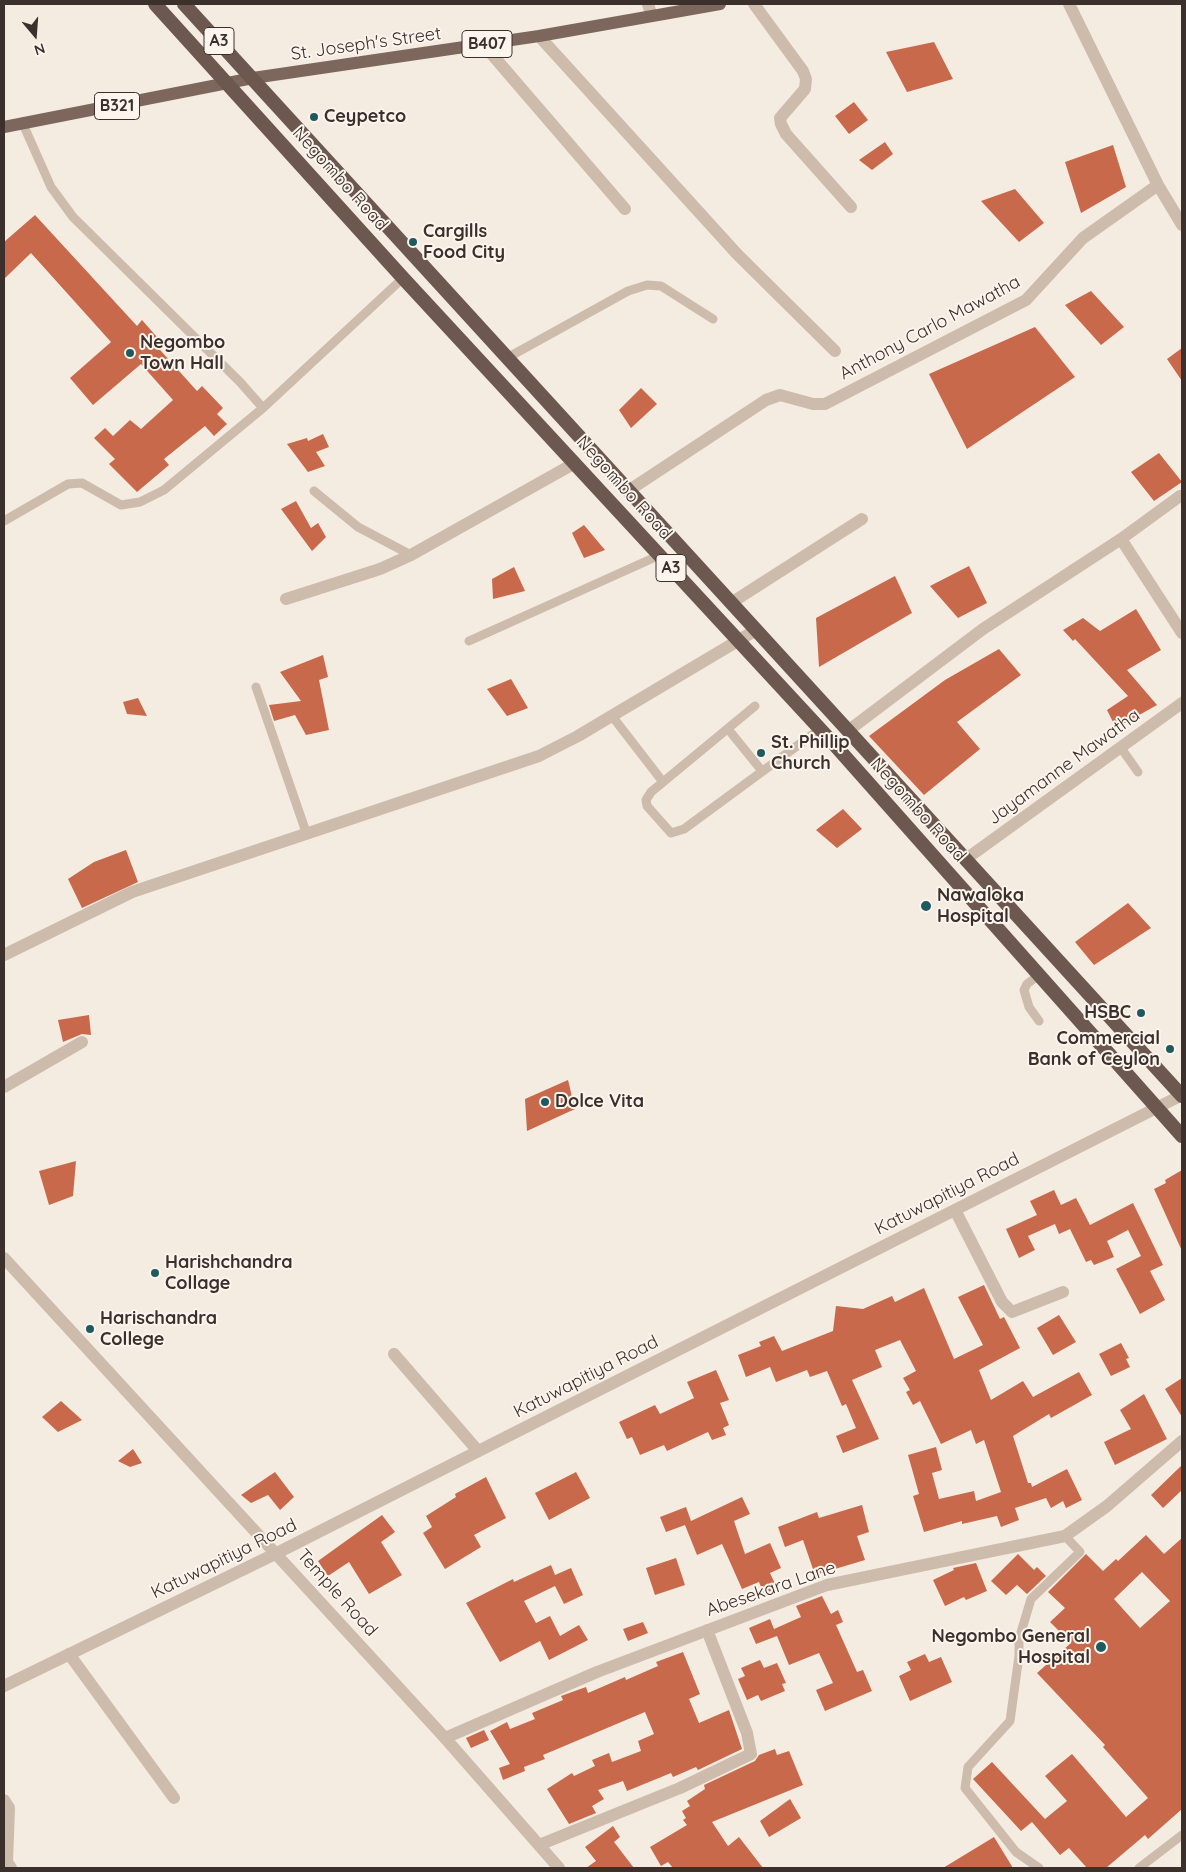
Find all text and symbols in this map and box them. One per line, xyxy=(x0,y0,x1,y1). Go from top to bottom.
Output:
north arrow xyxy=(10,10,60,60)
street label: St. Joseph's Street xyxy=(290,23,442,65)
road number: A3 xyxy=(204,27,234,54)
road number: B407 xyxy=(462,31,512,58)
text: N xyxy=(32,39,47,59)
road number: B321 xyxy=(94,92,140,120)
place label: Ceypetco xyxy=(324,106,406,128)
marker: Ceypetco xyxy=(308,111,320,123)
street label: Negombo Road xyxy=(288,122,392,236)
place label: Cargills Food City xyxy=(423,221,505,264)
marker: Cargills Food City xyxy=(407,236,419,248)
street label: Anthony Carlo Mawatha xyxy=(836,271,1024,385)
place label: Negombo Town Hall xyxy=(140,332,225,374)
marker: Negombo Town Hall xyxy=(124,347,136,359)
street label: Negombo Road xyxy=(572,431,676,545)
road number: A3 xyxy=(656,554,686,582)
street label: Jayamanne Mawatha xyxy=(984,704,1144,830)
place label: St. Phillip Church xyxy=(771,732,850,774)
marker: St. Phillip Church xyxy=(755,747,767,759)
street label: Negombo Road xyxy=(866,753,970,867)
place label: Nawaloka Hospital xyxy=(937,885,1024,928)
marker: Nawaloka Hospital xyxy=(919,899,933,913)
place label: HSBC xyxy=(1084,1002,1131,1024)
marker: HSBC xyxy=(1135,1007,1147,1019)
place label: Commercial Bank of Ceylon xyxy=(1028,1028,1160,1070)
marker: Commercial Bank of Ceylon xyxy=(1164,1043,1176,1055)
place label: Dolce Vita xyxy=(555,1091,644,1113)
marker: Dolce Vita xyxy=(539,1096,551,1108)
street label: Katuwapitiya Road xyxy=(871,1148,1023,1240)
place label: Harishchandra Collage xyxy=(165,1252,293,1294)
marker: Harishchandra Collage xyxy=(149,1267,161,1279)
place label: Harischandra College xyxy=(100,1308,217,1350)
marker: Harischandra College xyxy=(84,1323,96,1335)
street label: Katuwapitiya Road xyxy=(510,1331,662,1423)
street label: Katuwapitiya Road xyxy=(148,1514,300,1604)
street label: Temple Road xyxy=(292,1545,382,1641)
street label: Abesekara Lane xyxy=(703,1557,839,1621)
place label: Negombo General Hospital xyxy=(931,1626,1090,1668)
marker: Negombo General Hospital xyxy=(1094,1640,1108,1654)

